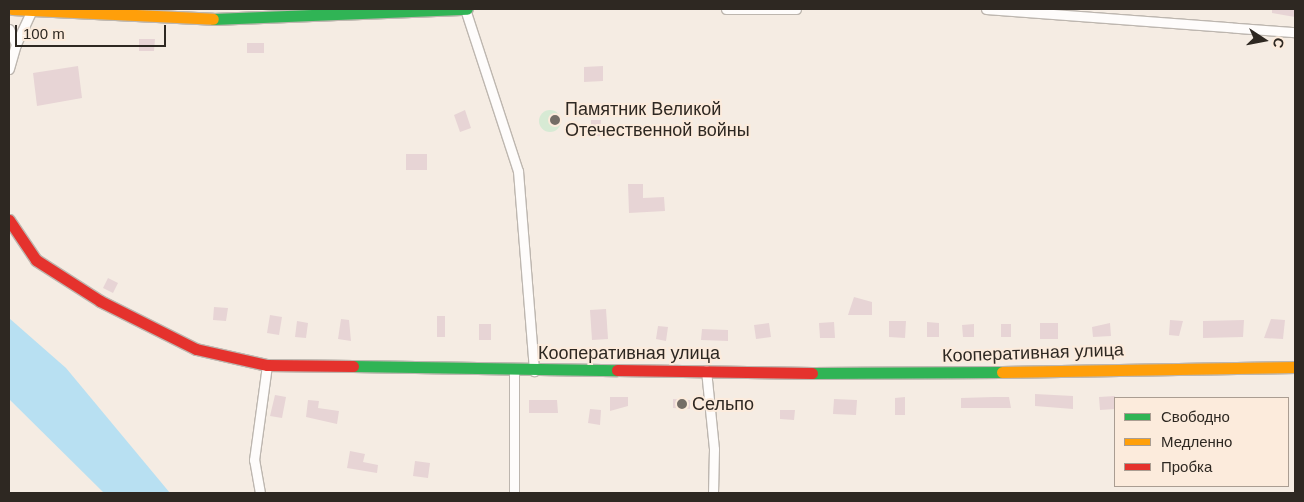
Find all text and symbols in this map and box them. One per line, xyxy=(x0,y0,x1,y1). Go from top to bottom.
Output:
scale bar xyxy=(18,15,169,47)
north arrow xyxy=(1239,15,1289,65)
text: 100 m xyxy=(23,25,65,42)
text: С xyxy=(1270,36,1288,49)
place label: Памятник Великой Отечественной войны xyxy=(565,99,750,142)
marker: Памятник Великой Отечественной войны xyxy=(549,114,561,126)
street label: Кооперативная улица xyxy=(942,339,1124,367)
street label: Кооперативная улица xyxy=(538,342,720,364)
place label: Сельпо xyxy=(692,393,754,415)
legend xyxy=(1114,397,1289,487)
marker: Сельпо xyxy=(676,398,688,410)
text: Свободно xyxy=(1161,408,1230,425)
text: Медленно xyxy=(1161,433,1232,450)
text: Пробка xyxy=(1161,458,1212,475)

